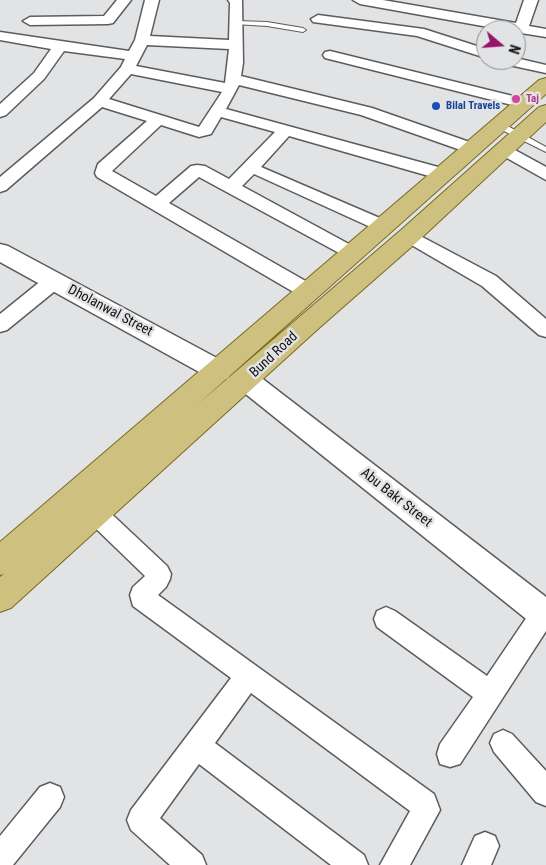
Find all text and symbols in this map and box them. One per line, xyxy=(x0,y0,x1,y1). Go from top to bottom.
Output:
north arrow xyxy=(476,20,526,70)
text: N xyxy=(505,43,523,56)
place label: Taj xyxy=(526,92,539,106)
marker: Taj xyxy=(510,93,522,105)
place label: Bilal Travels xyxy=(446,99,500,113)
marker: Bilal Travels xyxy=(430,100,442,112)
street label: Dholanwal Street xyxy=(65,282,155,340)
street label: Bund Road xyxy=(247,329,301,381)
street label: Abu Bakr Street xyxy=(357,465,435,531)

